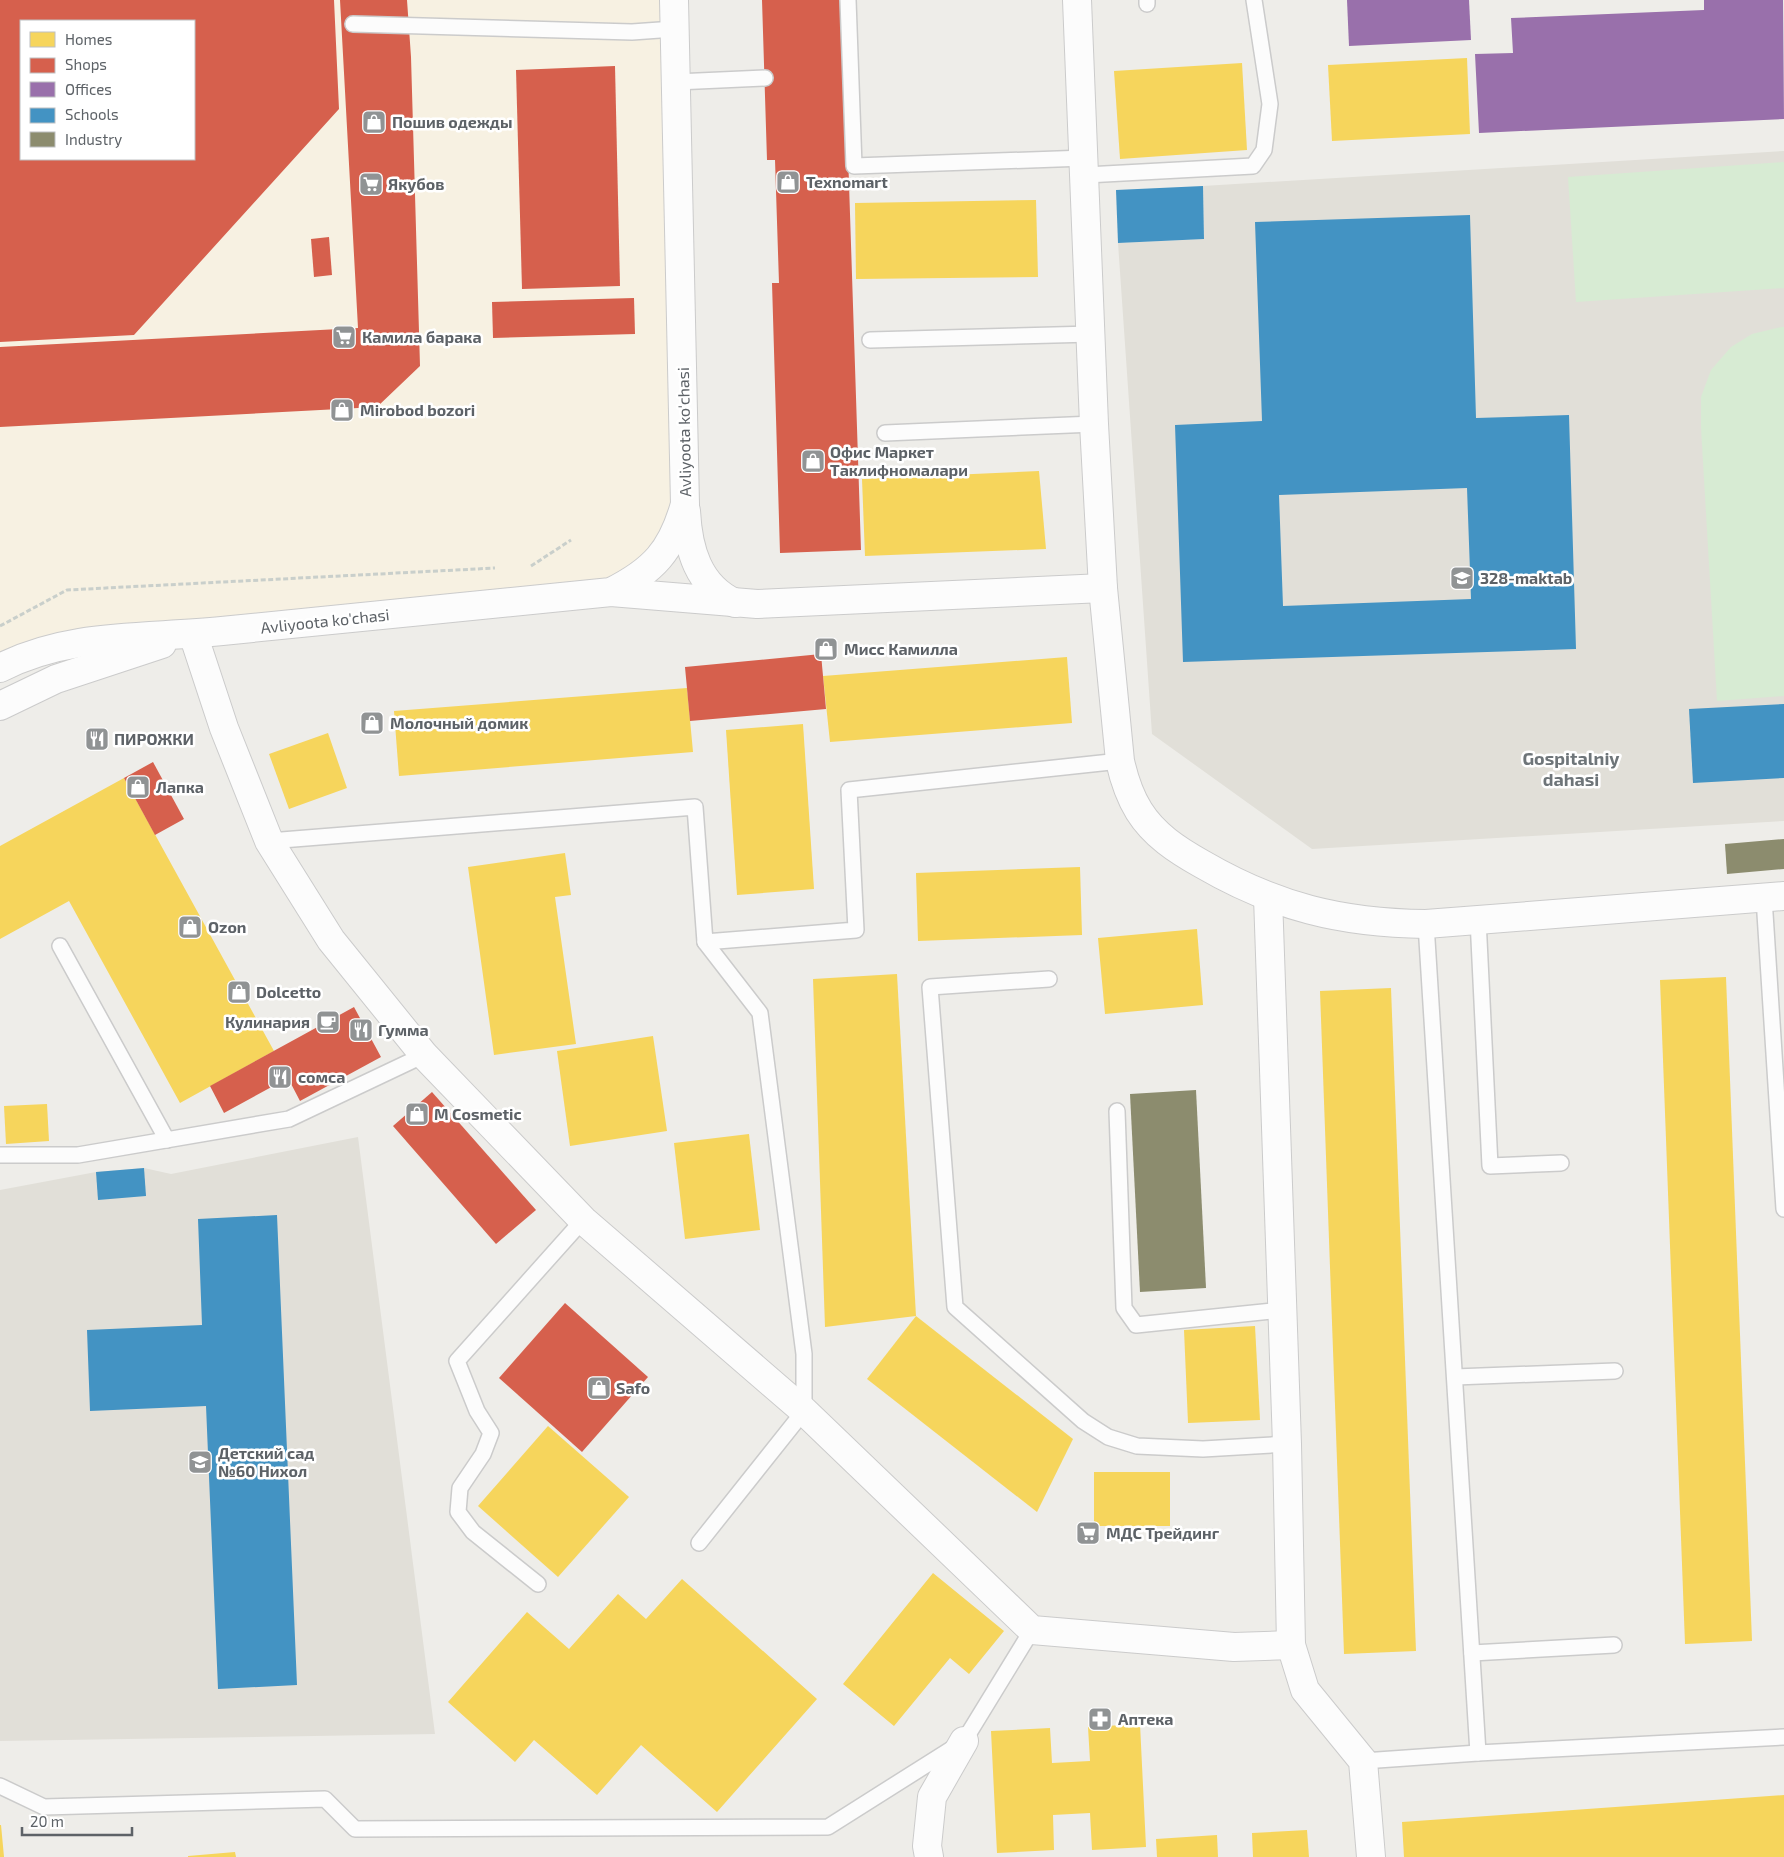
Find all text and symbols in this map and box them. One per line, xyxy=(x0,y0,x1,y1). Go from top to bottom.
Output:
legend xyxy=(20,20,195,160)
text: Homes xyxy=(65,30,112,48)
text: Shops xyxy=(65,55,107,73)
text: Offices xyxy=(65,80,112,98)
text: Schools xyxy=(65,105,119,123)
shop icon: Пошив одежды xyxy=(361,109,387,135)
place label: Пошив одежды xyxy=(392,112,512,131)
text: Industry xyxy=(65,130,122,148)
shop icon: Texnomart xyxy=(775,169,801,195)
supermarket icon: Якубов xyxy=(358,171,384,197)
place label: Texnomart xyxy=(806,172,888,191)
place label: Якубов xyxy=(388,174,445,193)
supermarket icon: Камила барака xyxy=(331,324,357,350)
place label: Камила барака xyxy=(362,327,482,346)
street label: Avliyoota ko'chasi xyxy=(673,367,694,497)
shop icon: Mirobod bozori xyxy=(329,397,355,423)
place label: Mirobod bozori xyxy=(360,400,475,419)
place label: Офис Маркет Таклифномалари xyxy=(830,442,968,479)
shop icon: Офис Маркет Таклифномалари xyxy=(800,448,826,474)
school or university icon: 328-maktab xyxy=(1449,565,1475,591)
place label: 328-maktab xyxy=(1480,568,1572,587)
street label: Avliyoota ko'chasi xyxy=(260,604,390,637)
shop icon: Мисс Камилла xyxy=(813,636,839,662)
place label: Мисс Камилла xyxy=(844,639,958,658)
shop icon: Молочный домик xyxy=(359,710,385,736)
place label: Молочный домик xyxy=(390,713,528,732)
restaurant icon: ПИРОЖКИ xyxy=(84,726,110,752)
place label: ПИРОЖКИ xyxy=(114,729,194,748)
district label: Gospitalniy dahasi xyxy=(1522,747,1620,790)
shop icon: Лапка xyxy=(125,774,151,800)
place label: Лапка xyxy=(156,777,204,796)
shop icon: Ozon xyxy=(177,914,203,940)
place label: Ozon xyxy=(208,917,246,936)
shop icon: Dolcetto xyxy=(226,979,252,1005)
place label: Dolcetto xyxy=(256,982,321,1001)
cafe icon: Кулинария xyxy=(315,1009,341,1035)
place label: Кулинария xyxy=(225,1012,310,1031)
restaurant icon: Гумма xyxy=(348,1017,374,1043)
place label: Гумма xyxy=(378,1020,429,1039)
restaurant icon: сомса xyxy=(267,1064,293,1090)
place label: сомса xyxy=(298,1067,345,1086)
shop icon: M Cosmetic xyxy=(404,1101,430,1127)
place label: M Cosmetic xyxy=(434,1104,522,1123)
shop icon: Safo xyxy=(586,1375,612,1401)
place label: Safo xyxy=(616,1378,650,1397)
place label: Детский сад №60 Нихол xyxy=(218,1443,314,1480)
school or university icon: Детский сад №60 Нихол xyxy=(187,1449,213,1475)
supermarket icon: МДС Трейдинг xyxy=(1075,1520,1101,1546)
place label: МДС Трейдинг xyxy=(1106,1523,1220,1542)
pharmacy icon: Аптека xyxy=(1087,1706,1113,1732)
place label: Аптека xyxy=(1118,1709,1173,1728)
scale bar xyxy=(22,1804,132,1836)
text: 20 m xyxy=(30,1812,64,1830)

